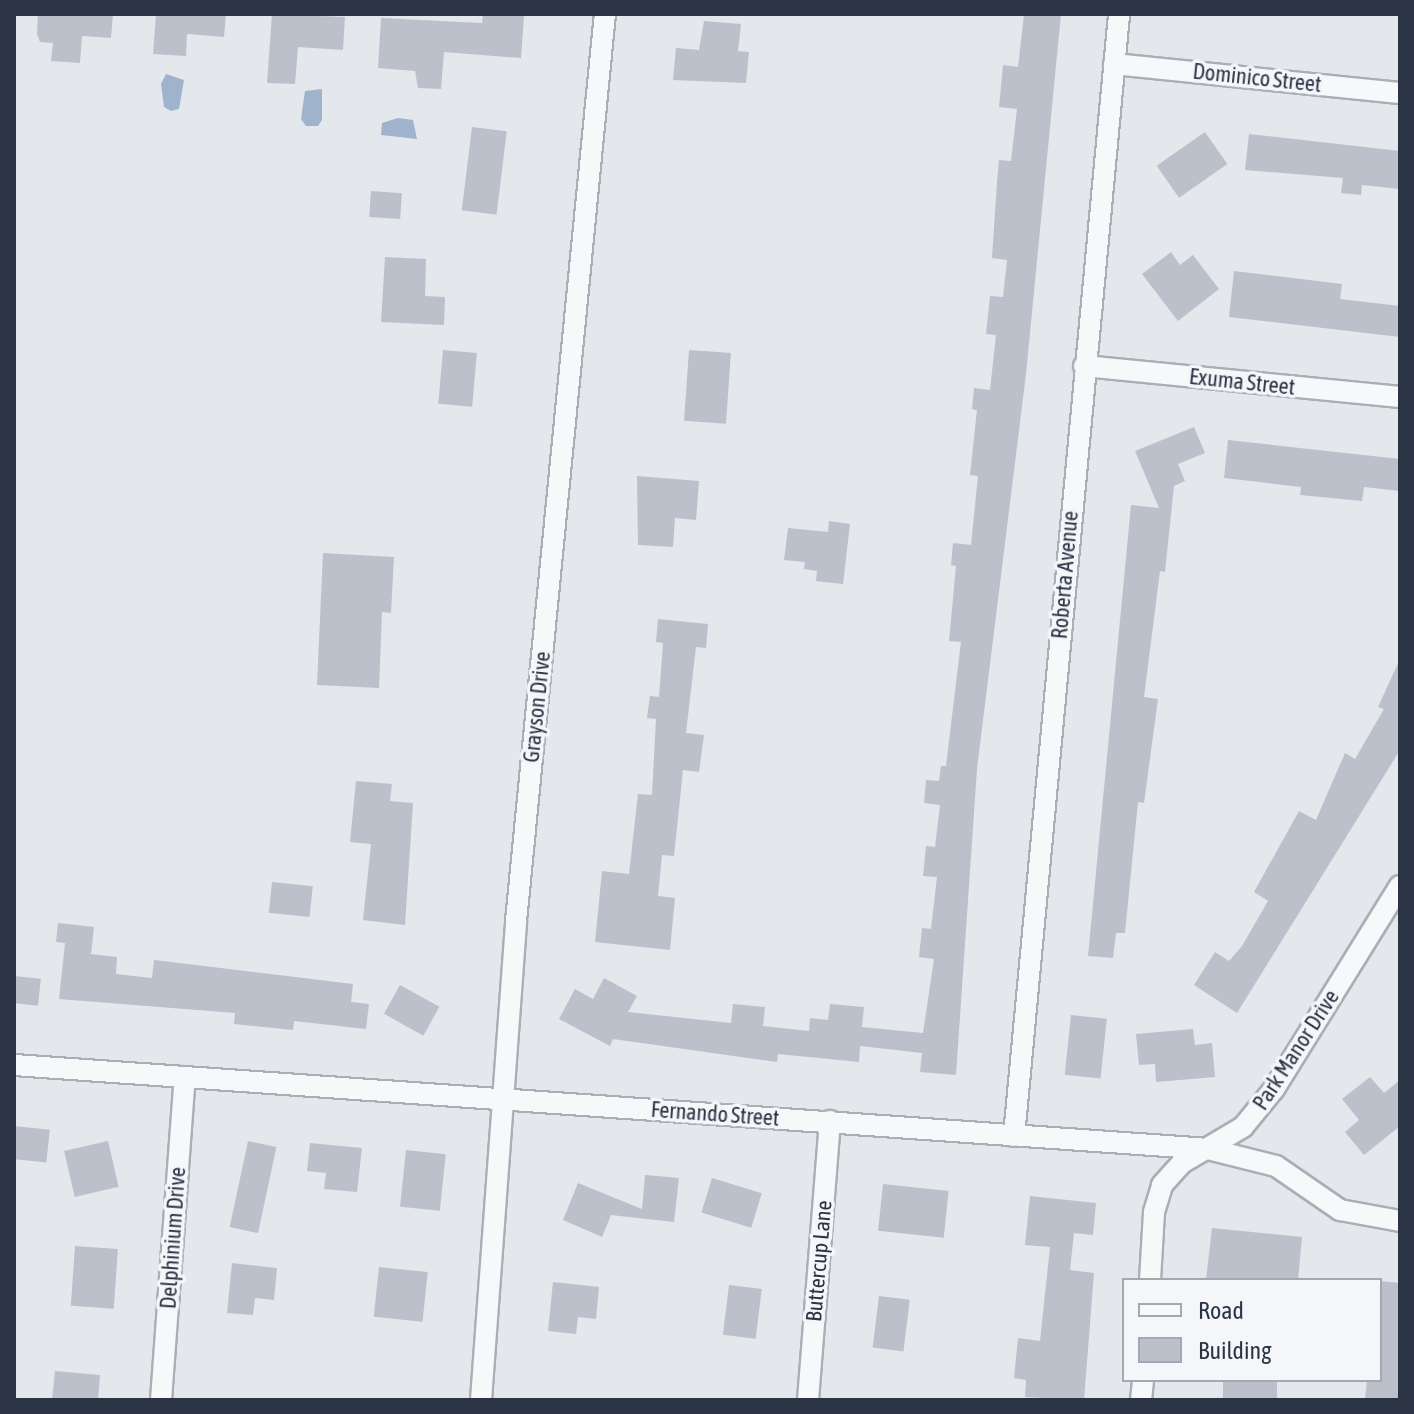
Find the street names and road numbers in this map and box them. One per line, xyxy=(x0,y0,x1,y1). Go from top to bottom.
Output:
street label: Dominico Street xyxy=(1191,58,1323,98)
street label: Exuma Street xyxy=(1188,363,1296,401)
street label: Roberta Avenue xyxy=(1046,510,1084,640)
street label: Grayson Drive xyxy=(518,650,556,764)
street label: Park Manor Drive xyxy=(1247,985,1345,1115)
street label: Fernando Street xyxy=(650,1096,780,1132)
street label: Delphinium Drive xyxy=(155,1166,191,1310)
street label: Buttercup Lane xyxy=(801,1199,837,1323)

